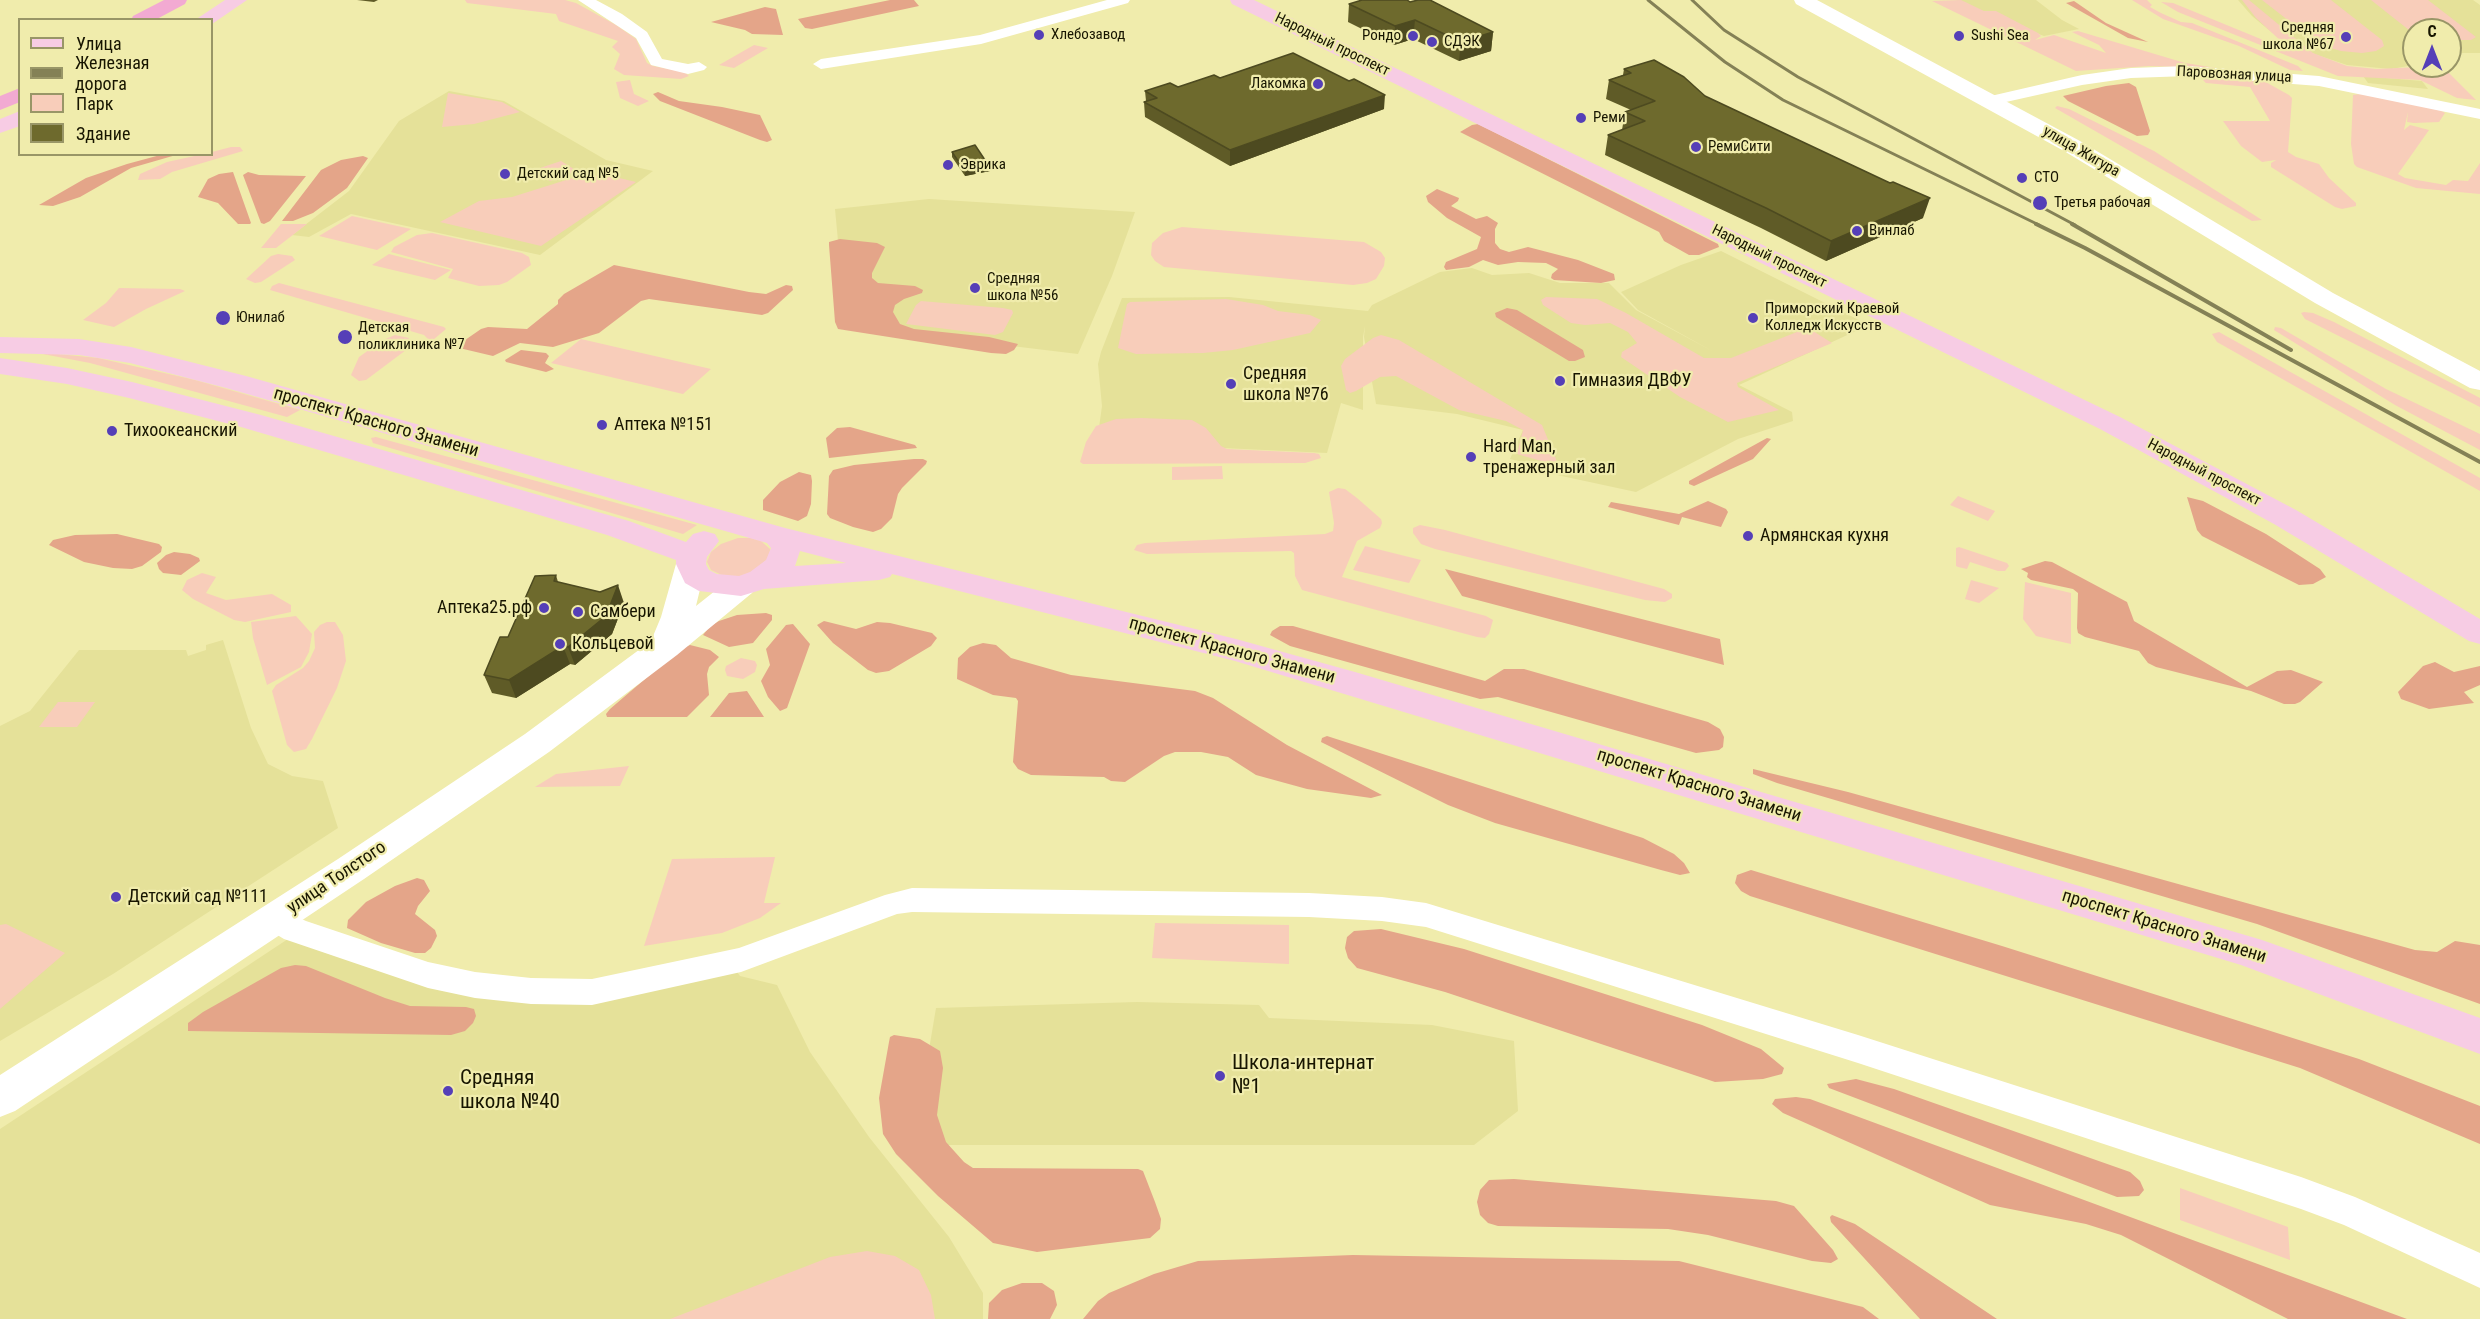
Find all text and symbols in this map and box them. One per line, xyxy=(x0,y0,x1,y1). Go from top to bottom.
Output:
street label: Народный проспект xyxy=(1272,9,1392,81)
legend xyxy=(18,18,213,156)
north arrow xyxy=(2402,18,2462,78)
place label: Средняя школа №67 xyxy=(2263,19,2334,54)
text: С xyxy=(2427,22,2437,41)
place label: Хлебозавод xyxy=(1051,26,1125,44)
place label: Рондо xyxy=(1362,27,1401,45)
place label: Sushi Sea xyxy=(1971,27,2029,45)
marker: Хлебозавод xyxy=(1032,28,1046,42)
marker: Рондо xyxy=(1406,29,1420,43)
marker: Sushi Sea xyxy=(1952,29,1966,43)
marker: Средняя школа №67 xyxy=(2339,30,2353,44)
text: Улица xyxy=(76,33,122,54)
place label: СДЭК xyxy=(1444,33,1480,51)
marker: СДЭК xyxy=(1425,35,1439,49)
text: Железная дорога xyxy=(75,52,150,94)
street label: Паровозная улица xyxy=(2176,63,2292,87)
place label: Лакомка xyxy=(1251,75,1306,93)
marker: Лакомка xyxy=(1311,77,1325,91)
text: Парк xyxy=(76,93,113,114)
place label: Реми xyxy=(1593,109,1626,127)
marker: Реми xyxy=(1574,111,1588,125)
text: Здание xyxy=(76,123,130,144)
street label: улица Жигура xyxy=(2039,123,2123,181)
place label: РемиСити xyxy=(1708,138,1771,156)
marker: РемиСити xyxy=(1689,140,1703,154)
place label: Эврика xyxy=(960,156,1006,174)
marker: Эврика xyxy=(941,158,955,172)
place label: Детский сад №5 xyxy=(517,165,619,183)
marker: Детский сад №5 xyxy=(498,167,512,181)
place label: СТО xyxy=(2034,169,2059,187)
marker: СТО xyxy=(2015,171,2029,185)
marker: Третья рабочая xyxy=(2031,194,2049,212)
place label: Третья рабочая xyxy=(2054,194,2151,212)
street label: Народный проспект xyxy=(1709,221,1829,293)
place label: Винлаб xyxy=(1869,222,1915,240)
marker: Винлаб xyxy=(1850,224,1864,238)
place label: Средняя школа №56 xyxy=(987,270,1058,305)
marker: Средняя школа №56 xyxy=(968,281,982,295)
place label: Приморский Краевой Колледж Искусств xyxy=(1765,300,1899,335)
marker: Юнилаб xyxy=(214,309,232,327)
place label: Юнилаб xyxy=(236,309,285,327)
marker: Приморский Краевой Колледж Искусств xyxy=(1746,311,1760,325)
place label: Детская поликлиника №7 xyxy=(358,319,465,354)
marker: Детская поликлиника №7 xyxy=(336,328,354,346)
place label: Средняя школа №76 xyxy=(1243,363,1329,406)
place label: Гимназия ДВФУ xyxy=(1572,370,1691,392)
marker: Гимназия ДВФУ xyxy=(1553,374,1567,388)
marker: Средняя школа №76 xyxy=(1224,377,1238,391)
street label: проспект Красного Знамени xyxy=(271,383,481,463)
place label: Аптека №151 xyxy=(614,414,713,436)
marker: Аптека №151 xyxy=(595,418,609,432)
place label: Тихоокеанский xyxy=(124,420,237,442)
marker: Тихоокеанский xyxy=(105,424,119,438)
place label: Hard Man, тренажерный зал xyxy=(1483,436,1615,478)
street label: Народный проспект xyxy=(2144,436,2264,510)
marker: Hard Man, тренажерный зал xyxy=(1464,450,1478,464)
place label: Армянская кухня xyxy=(1760,525,1889,547)
marker: Армянская кухня xyxy=(1741,529,1755,543)
place label: Аптека25.рф xyxy=(437,597,532,619)
marker: Аптека25.рф xyxy=(537,601,551,615)
place label: Самбери xyxy=(590,601,656,623)
marker: Самбери xyxy=(571,605,585,619)
street label: проспект Красного Знамени xyxy=(1127,613,1337,689)
place label: Кольцевой xyxy=(572,633,654,655)
marker: Кольцевой xyxy=(553,637,567,651)
street label: проспект Красного Знамени xyxy=(1594,745,1804,827)
street label: улица Толстого xyxy=(284,837,390,919)
place label: Детский сад №111 xyxy=(128,886,268,908)
street label: проспект Красного Знамени xyxy=(2059,886,2269,968)
marker: Детский сад №111 xyxy=(109,890,123,904)
place label: Школа-интернат №1 xyxy=(1232,1051,1375,1101)
place label: Средняя школа №40 xyxy=(460,1066,560,1116)
marker: Школа-интернат №1 xyxy=(1213,1069,1227,1083)
marker: Средняя школа №40 xyxy=(441,1084,455,1098)

